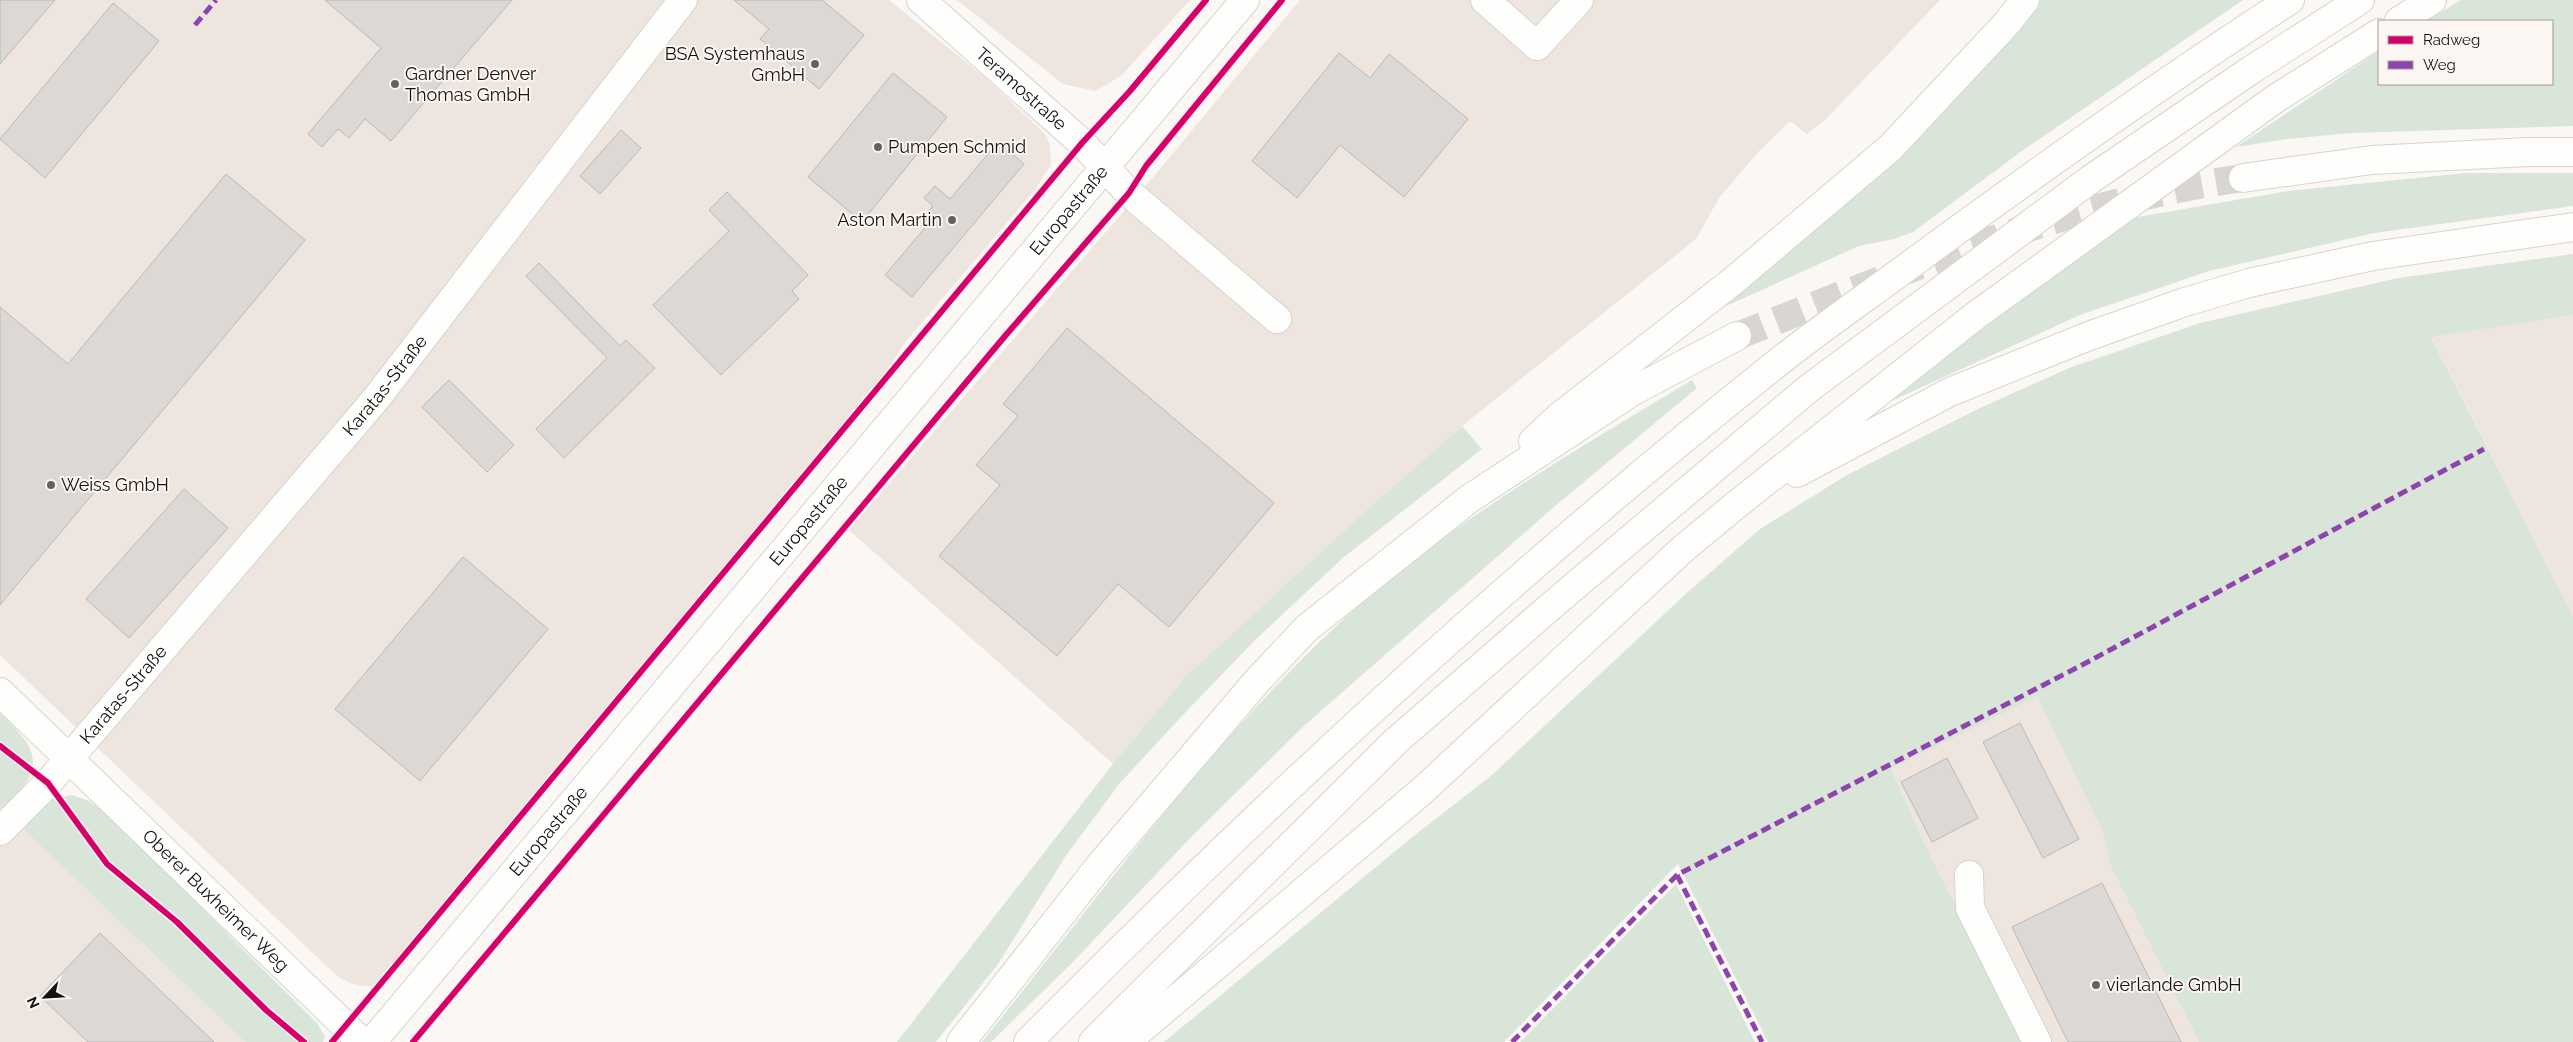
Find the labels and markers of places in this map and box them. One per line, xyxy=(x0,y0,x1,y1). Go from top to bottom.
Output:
place label: BSA Systemhaus GmbH xyxy=(665,43,805,85)
marker: BSA Systemhaus GmbH xyxy=(809,58,821,70)
place label: Gardner Denver Thomas GmbH xyxy=(405,63,537,105)
marker: Gardner Denver Thomas GmbH xyxy=(389,78,401,90)
place label: Pumpen Schmid xyxy=(888,136,1026,157)
marker: Pumpen Schmid xyxy=(872,141,884,153)
place label: Aston Martin xyxy=(837,209,942,230)
marker: Aston Martin xyxy=(946,214,958,226)
place label: Weiss GmbH xyxy=(61,474,169,495)
marker: Weiss GmbH xyxy=(45,479,57,491)
place label: vierlande GmbH xyxy=(2106,974,2242,995)
marker: vierlande GmbH xyxy=(2090,979,2102,991)

